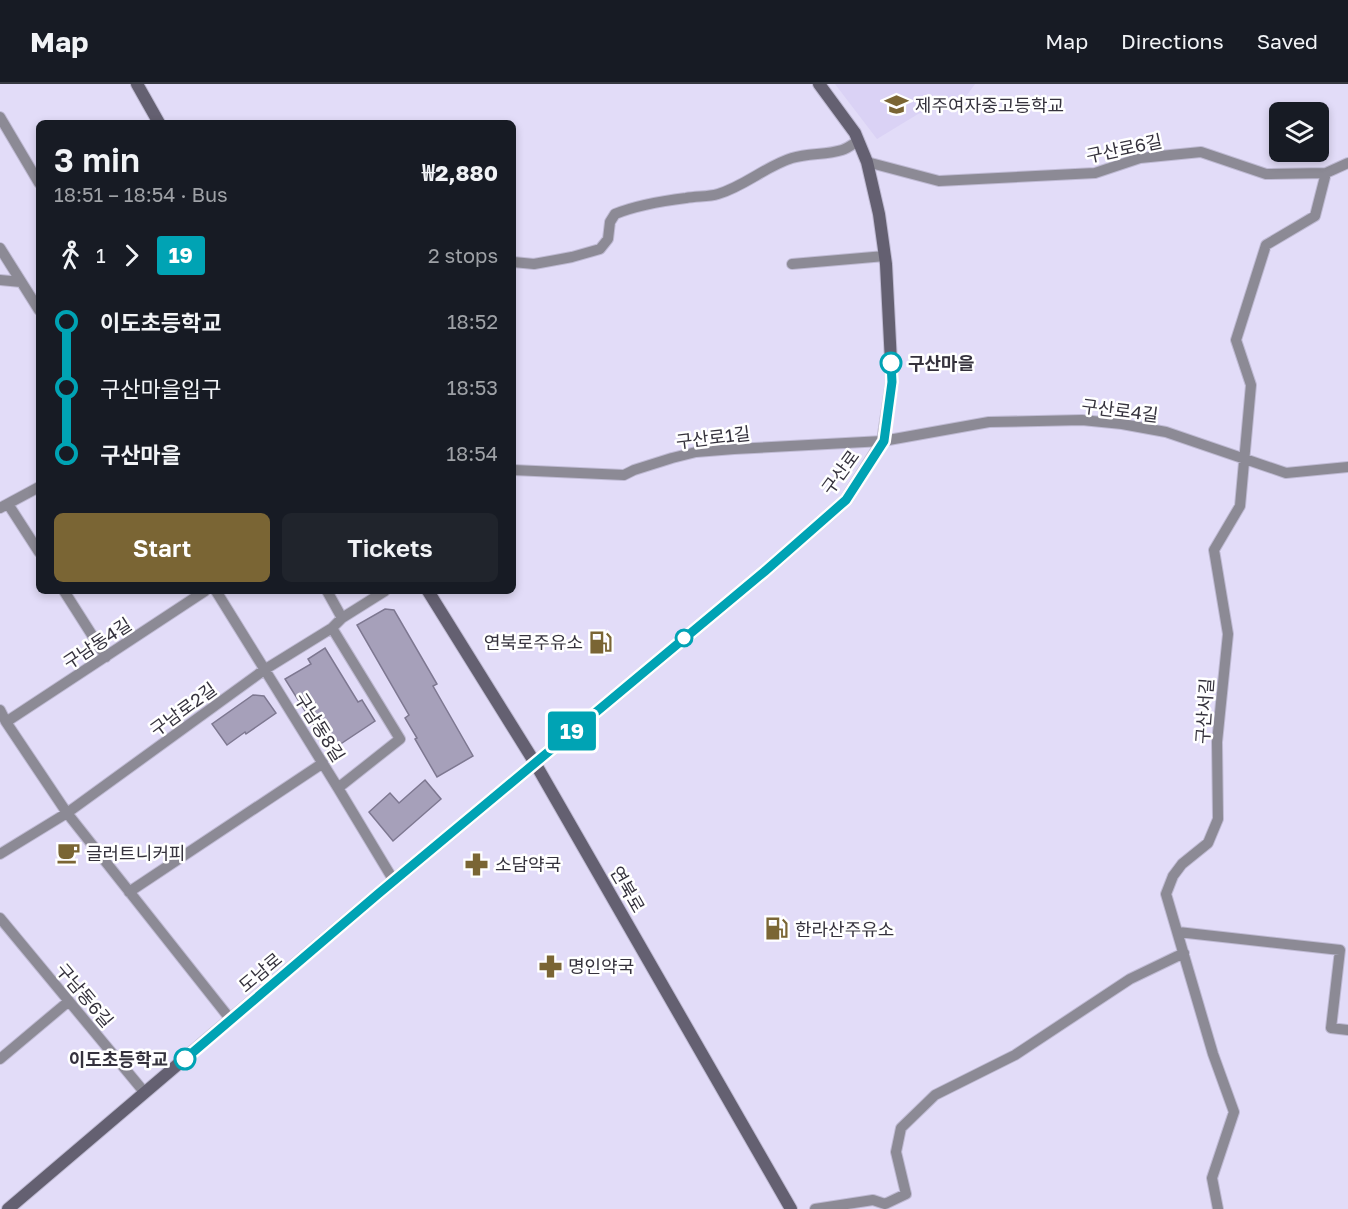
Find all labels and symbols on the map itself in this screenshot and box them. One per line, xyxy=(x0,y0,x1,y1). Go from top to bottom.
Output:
school or university icon: 제주여자중고등학교 xyxy=(884,92,910,118)
place label: 제주여자중고등학교 xyxy=(915,94,1064,116)
street label: 구산로6길 xyxy=(1084,129,1164,167)
marker: 구산마을 xyxy=(880,352,902,374)
place label: 구산마을 xyxy=(908,352,974,374)
street label: 구산로4길 xyxy=(1080,394,1160,426)
street label: 구산로1길 xyxy=(674,422,752,452)
street label: 구산로 xyxy=(816,445,864,499)
street label: 구남동4길 xyxy=(59,613,135,673)
fuel station icon: 연북로주유소 xyxy=(588,629,614,655)
unlabelled marker xyxy=(675,629,693,647)
place label: 연북로주유소 xyxy=(484,631,583,653)
street label: 구산서길 xyxy=(1191,677,1217,745)
street label: 구남로2길 xyxy=(146,678,220,740)
street label: 구남동8길 xyxy=(290,688,350,766)
line badge: 19 xyxy=(545,712,599,750)
cafe icon: 글러트니커피 xyxy=(55,840,81,866)
place label: 글러트니커피 xyxy=(86,842,185,864)
pharmacy icon: 소담약국 xyxy=(464,851,490,877)
place label: 소담약국 xyxy=(495,853,561,875)
street label: 연북로 xyxy=(606,862,650,916)
fuel station icon: 한라산주유소 xyxy=(764,916,790,942)
place label: 한라산주유소 xyxy=(795,918,894,940)
street label: 도남로 xyxy=(234,948,286,996)
pharmacy icon: 명인약국 xyxy=(537,953,563,979)
place label: 명인약국 xyxy=(568,955,634,977)
street label: 구남동6길 xyxy=(52,958,118,1032)
place label: 이도초등학교 xyxy=(69,1048,168,1070)
marker: 이도초등학교 xyxy=(174,1048,196,1070)

